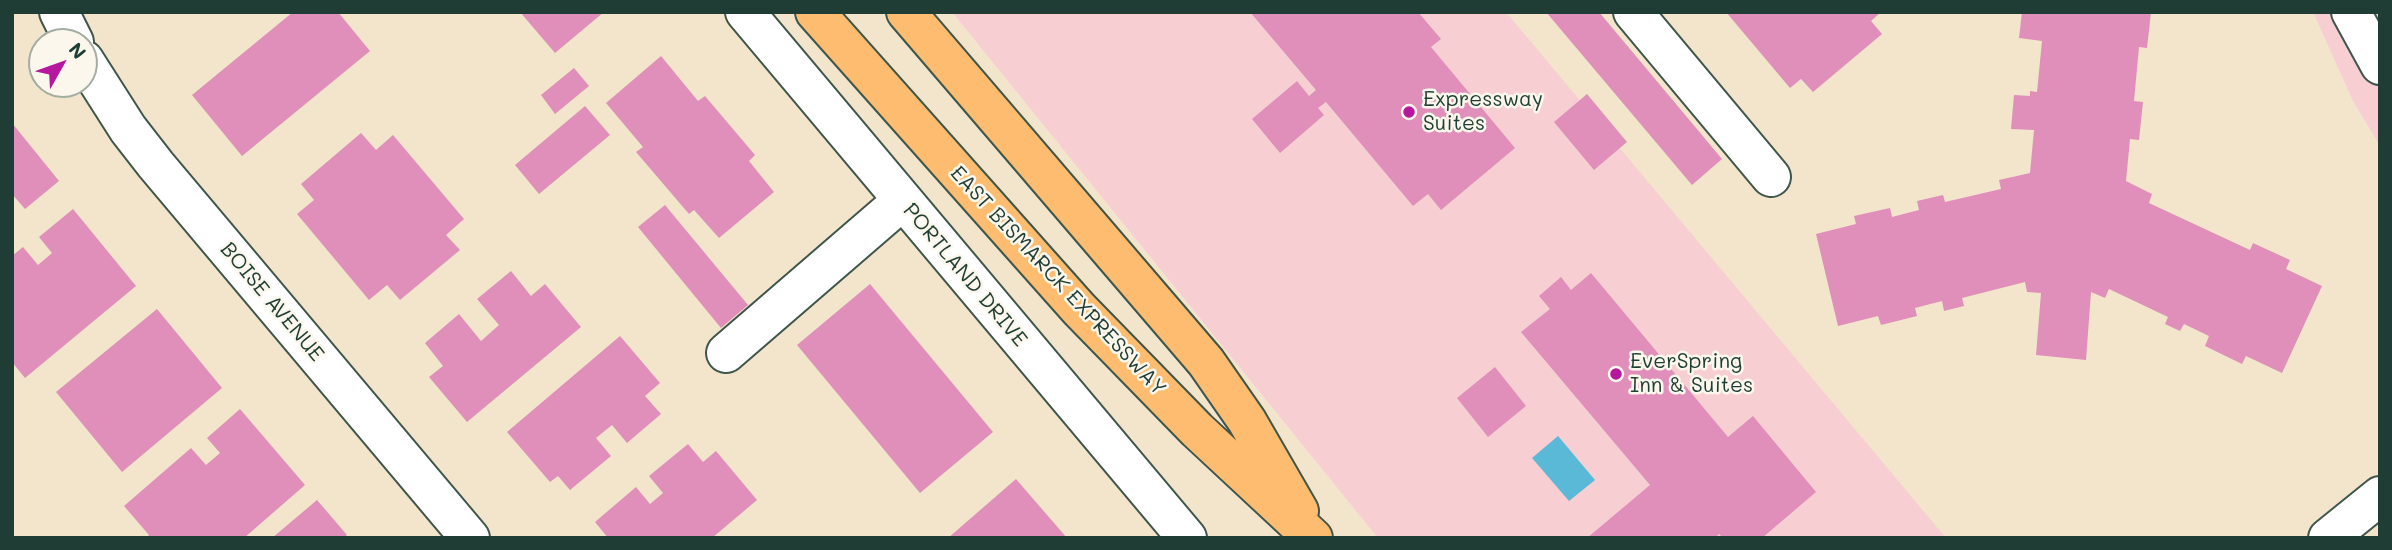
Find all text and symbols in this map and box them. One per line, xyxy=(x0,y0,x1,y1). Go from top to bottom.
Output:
north arrow xyxy=(28,28,98,98)
text: N xyxy=(64,37,92,64)
place label: Expressway Suites xyxy=(1423,87,1543,137)
marker: Expressway Suites xyxy=(1401,104,1417,120)
street label: EAST BISMARCK EXPRESSWAY xyxy=(945,161,1171,401)
street label: PORTLAND DRIVE xyxy=(898,198,1032,352)
street label: BOISE AVENUE xyxy=(215,237,329,367)
place label: EverSpring Inn & Suites xyxy=(1630,349,1753,399)
marker: EverSpring Inn & Suites xyxy=(1608,366,1624,382)

